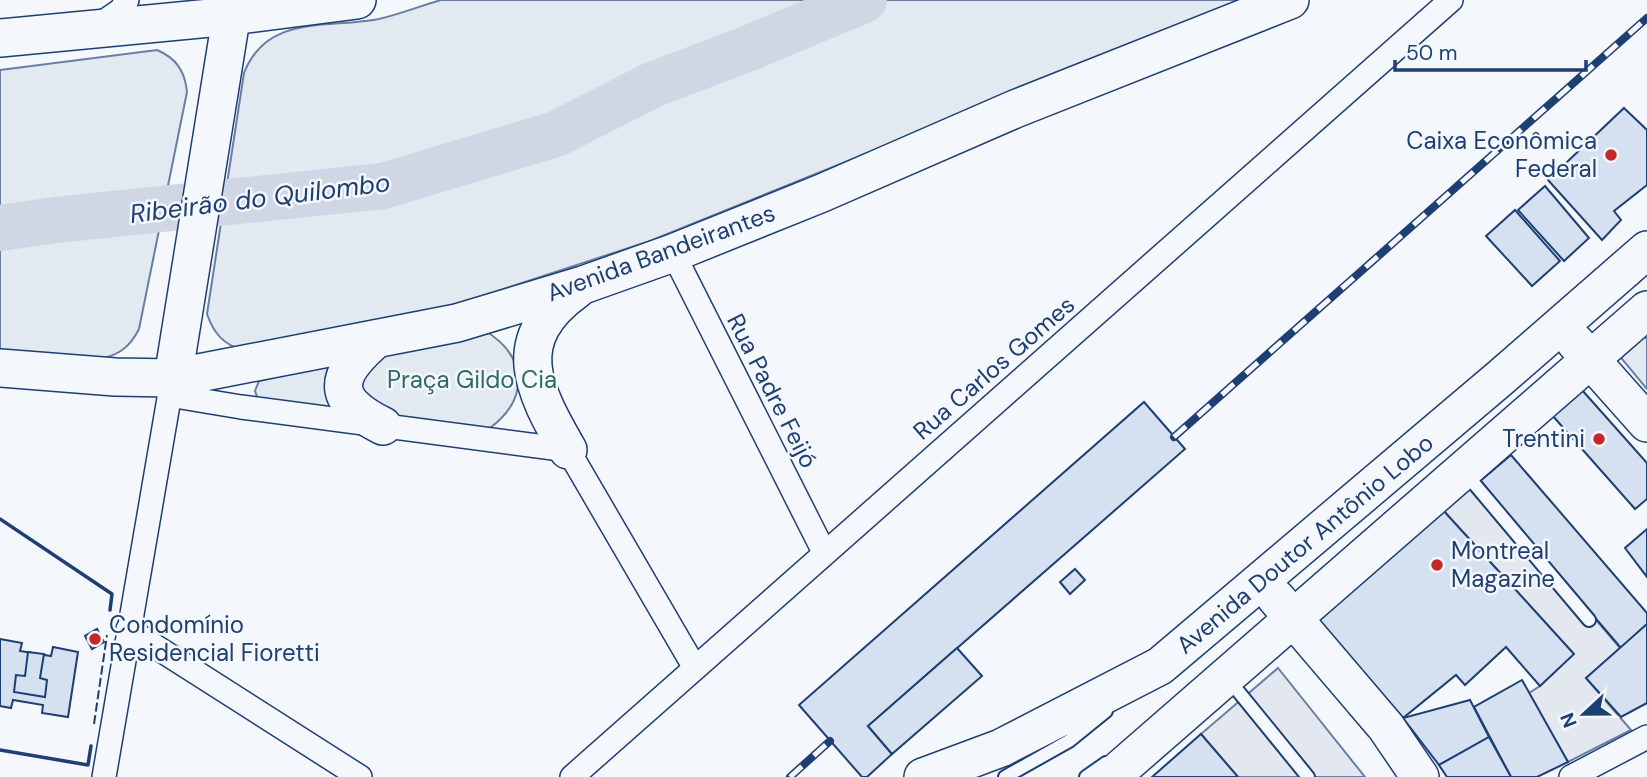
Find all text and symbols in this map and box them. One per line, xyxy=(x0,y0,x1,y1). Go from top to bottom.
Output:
scale bar xyxy=(1395,28,1586,72)
text: 50 m xyxy=(1406,39,1457,67)
place label: Caixa Econômica Federal xyxy=(1406,125,1597,184)
marker: Caixa Econômica Federal xyxy=(1603,147,1619,163)
water label: Ribeirão do Quilombo xyxy=(128,165,392,231)
street label: Avenida Bandeirantes xyxy=(542,197,779,308)
street label: Rua Carlos Gomes xyxy=(906,289,1081,446)
street label: Rua Padre Feijó xyxy=(720,308,825,473)
park label: Praça Gildo Cia xyxy=(387,364,557,395)
place label: Trentini xyxy=(1502,423,1585,454)
street label: Avenida Doutor Antônio Lobo xyxy=(1170,427,1440,660)
marker: Trentini xyxy=(1591,431,1607,447)
place label: Montreal Magazine xyxy=(1451,535,1555,594)
marker: Montreal Magazine xyxy=(1429,557,1445,573)
place label: Condomínio Residencial Fioretti xyxy=(109,609,320,668)
marker: Condomínio Residencial Fioretti xyxy=(87,631,103,647)
north arrow xyxy=(1549,679,1619,749)
text: N xyxy=(1555,709,1583,731)

